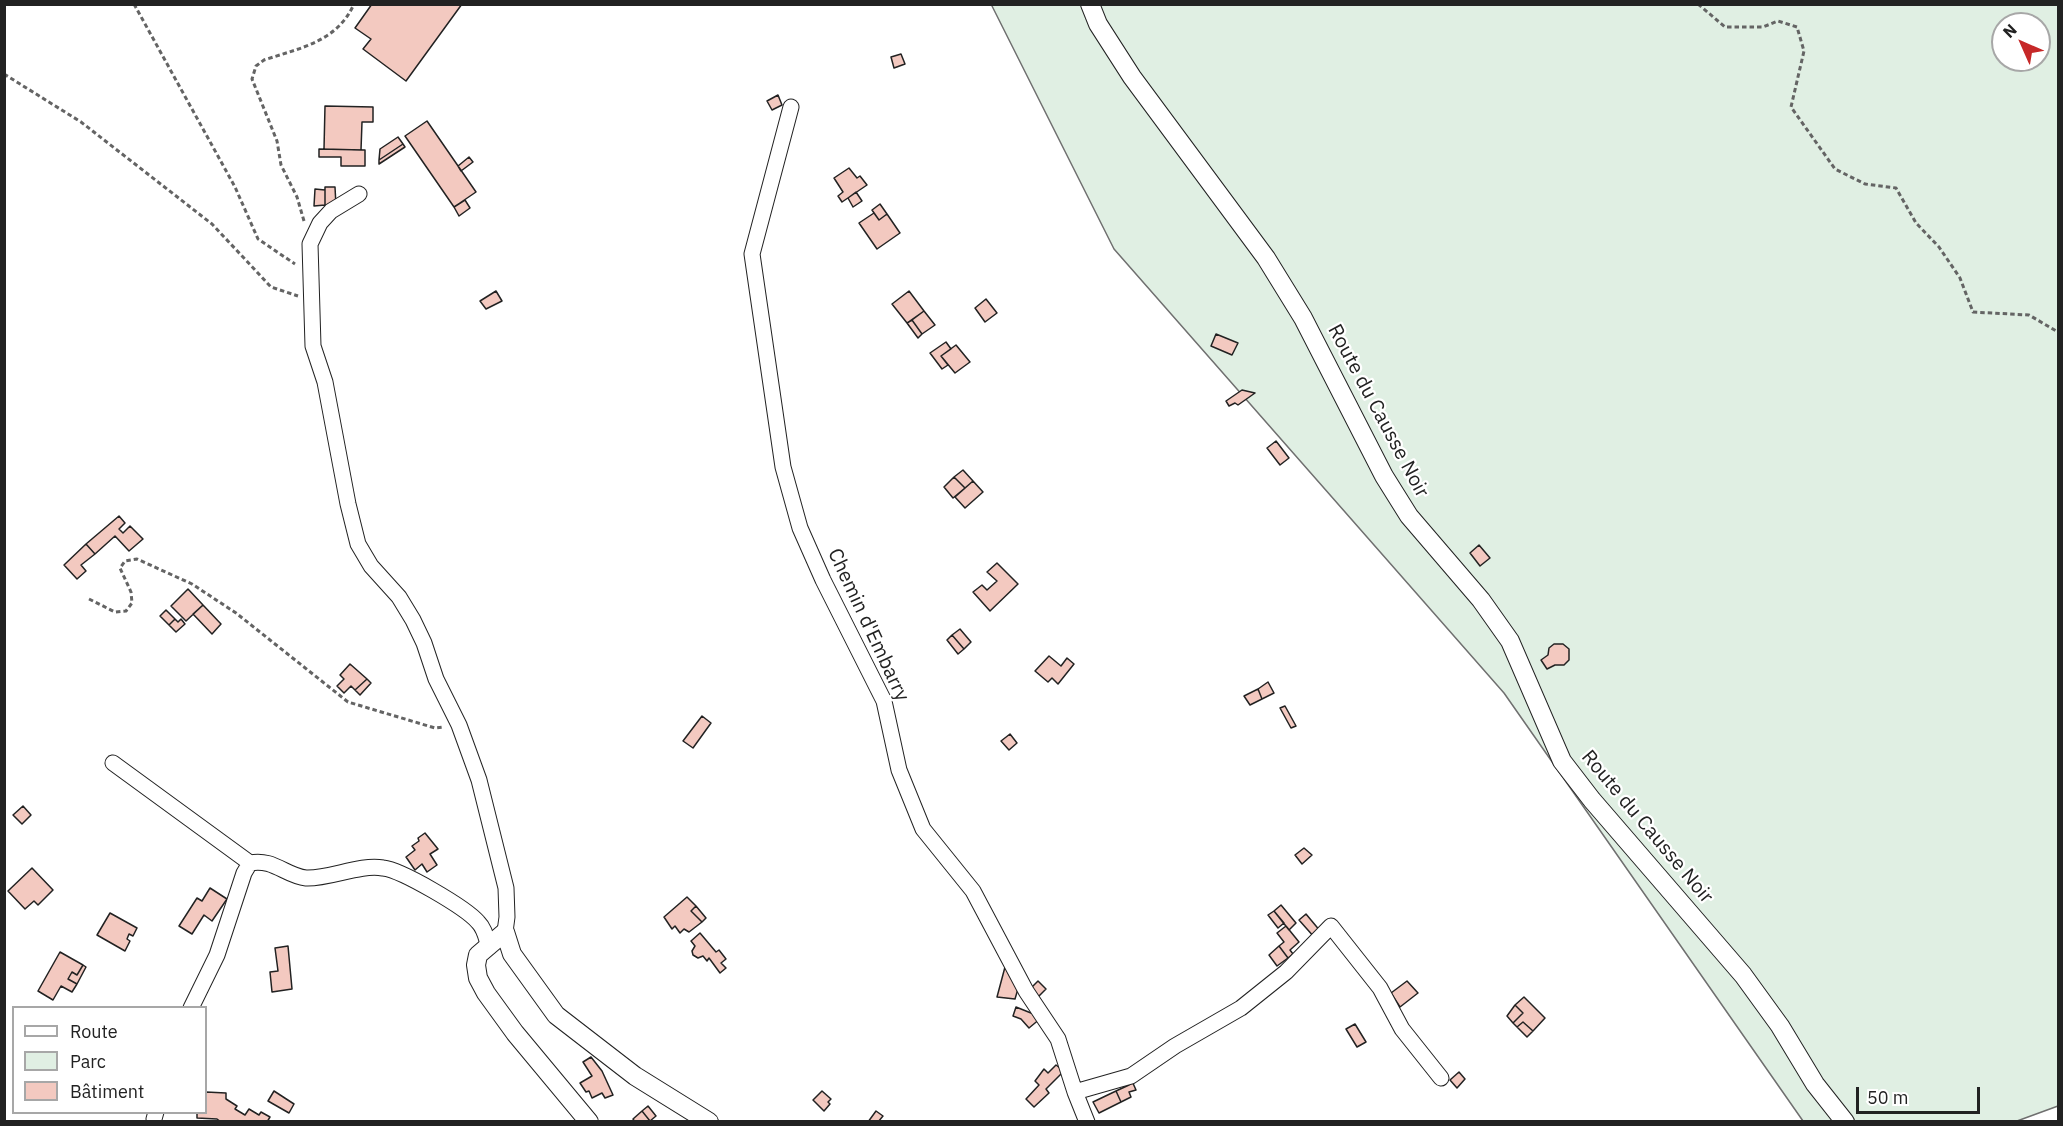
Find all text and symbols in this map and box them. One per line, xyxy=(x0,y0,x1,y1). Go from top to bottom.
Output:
north arrow xyxy=(1991,12,2051,72)
text: N xyxy=(1999,20,2021,42)
street label: Route du Causse Noir xyxy=(1322,320,1434,502)
street label: Chemin d'Embarry xyxy=(822,545,914,705)
street label: Route du Causse Noir xyxy=(1576,746,1718,908)
legend xyxy=(12,1006,207,1114)
text: Route xyxy=(70,1020,118,1043)
text: Parc xyxy=(70,1050,106,1073)
scale bar xyxy=(1859,1075,1984,1113)
text: Bâtiment xyxy=(70,1080,144,1103)
text: 50 m xyxy=(1867,1086,1909,1109)

